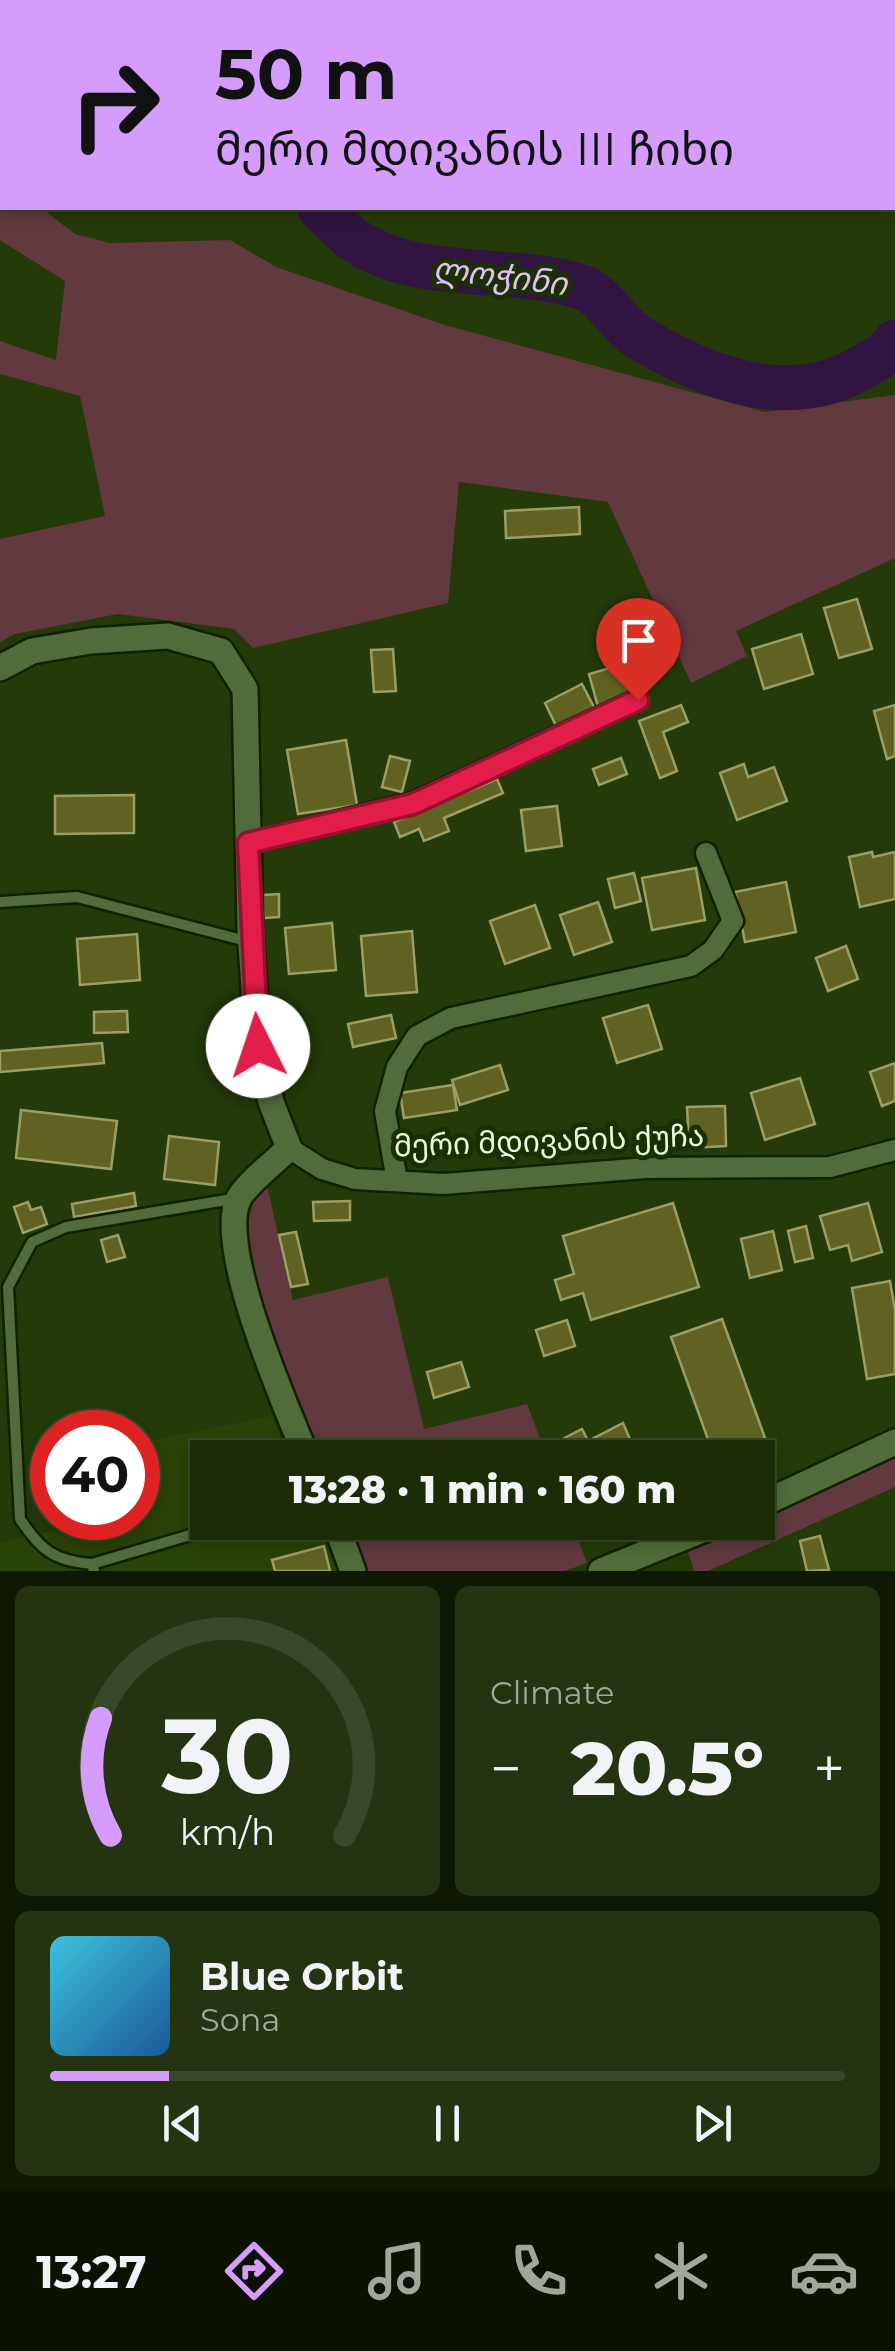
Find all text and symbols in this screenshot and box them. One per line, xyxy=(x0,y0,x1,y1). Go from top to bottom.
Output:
text: 50 m xyxy=(215,31,397,117)
icon: right xyxy=(50,40,180,170)
text: მერი მდივანის III ჩიხი xyxy=(215,121,734,176)
water label: ლოჭინი xyxy=(431,248,571,303)
pin xyxy=(596,598,681,701)
icon: arrive xyxy=(611,613,666,668)
position arrow xyxy=(206,994,310,1098)
street label: მერი მდივანის ქუჩა xyxy=(393,1117,705,1164)
speed limit sign: 40 xyxy=(30,1410,160,1540)
text: 13:28 · 1 min · 160 m xyxy=(289,1466,676,1513)
text: Climate xyxy=(490,1673,614,1712)
text: 30 xyxy=(160,1692,294,1819)
text: 20.5° xyxy=(571,1722,764,1814)
text: − xyxy=(490,1735,522,1802)
text: + xyxy=(813,1735,845,1802)
text: km/h xyxy=(180,1810,275,1854)
text: Blue Orbit xyxy=(200,1953,404,2000)
text: Sona xyxy=(200,2000,280,2039)
icon: previous xyxy=(155,2096,210,2151)
icon: pause xyxy=(420,2096,475,2151)
icon: next xyxy=(685,2096,740,2151)
icon: directions xyxy=(219,2236,289,2306)
icon: music xyxy=(362,2236,432,2306)
icon: phone xyxy=(504,2236,574,2306)
icon: climate xyxy=(646,2236,716,2306)
icon: car xyxy=(789,2236,859,2306)
text: 13:27 xyxy=(36,2244,147,2299)

